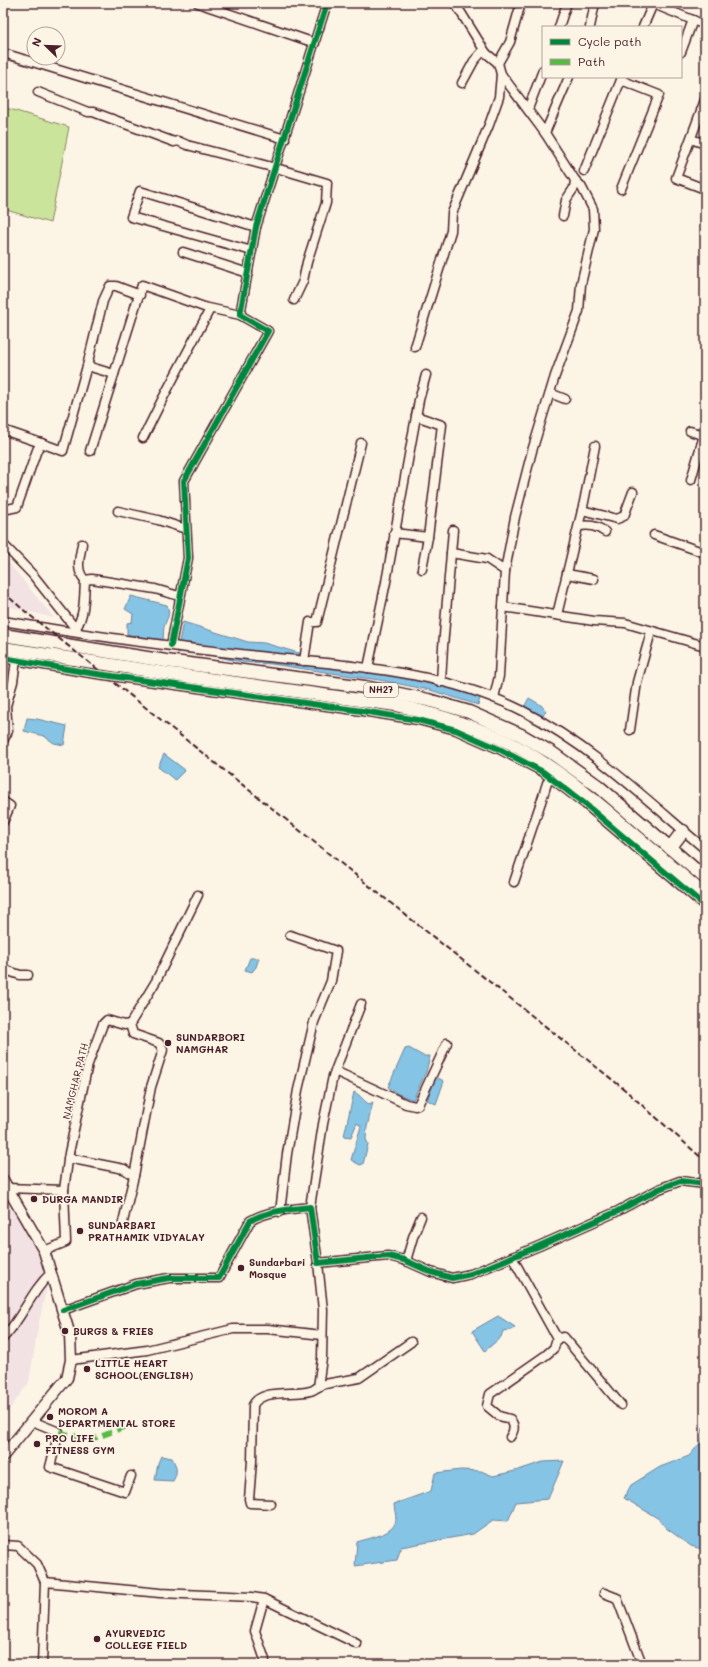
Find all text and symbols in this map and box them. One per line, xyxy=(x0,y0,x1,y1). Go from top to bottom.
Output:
north arrow xyxy=(26,26,66,66)
legend xyxy=(542,26,682,78)
text: Cycle path xyxy=(578,33,641,49)
text: N xyxy=(28,35,45,49)
text: Path xyxy=(578,53,605,69)
road number: NH27 xyxy=(364,683,398,697)
place label: SUNDARBORI NAMGHAR xyxy=(176,1030,245,1056)
marker: SUNDARBORI NAMGHAR xyxy=(163,1038,173,1048)
street label: NAMGHAR PATH xyxy=(59,1041,91,1121)
place label: DURGA MANDIR xyxy=(42,1192,123,1206)
marker: DURGA MANDIR xyxy=(29,1194,39,1204)
place label: SUNDARBARI PRATHAMIK VIDYALAY xyxy=(88,1218,205,1244)
marker: SUNDARBARI PRATHAMIK VIDYALAY xyxy=(75,1226,85,1236)
place label: Sundarbari Mosque xyxy=(249,1255,306,1281)
marker: Sundarbari Mosque xyxy=(236,1263,246,1273)
place label: BURGS & FRIES xyxy=(73,1324,153,1338)
marker: BURGS & FRIES xyxy=(60,1326,70,1336)
place label: LITTLE HEART SCHOOL(ENGLISH) xyxy=(95,1356,193,1382)
marker: LITTLE HEART SCHOOL(ENGLISH) xyxy=(82,1364,92,1374)
place label: MOROM A DEPARTMENTAL STORE xyxy=(58,1404,175,1430)
marker: MOROM A DEPARTMENTAL STORE xyxy=(45,1412,55,1422)
place label: PRO LIFE FITNESS GYM xyxy=(45,1431,115,1457)
marker: PRO LIFE FITNESS GYM xyxy=(32,1439,42,1449)
place label: AYURVEDIC COLLEGE FIELD xyxy=(105,1626,187,1652)
marker: AYURVEDIC COLLEGE FIELD xyxy=(92,1634,102,1644)

